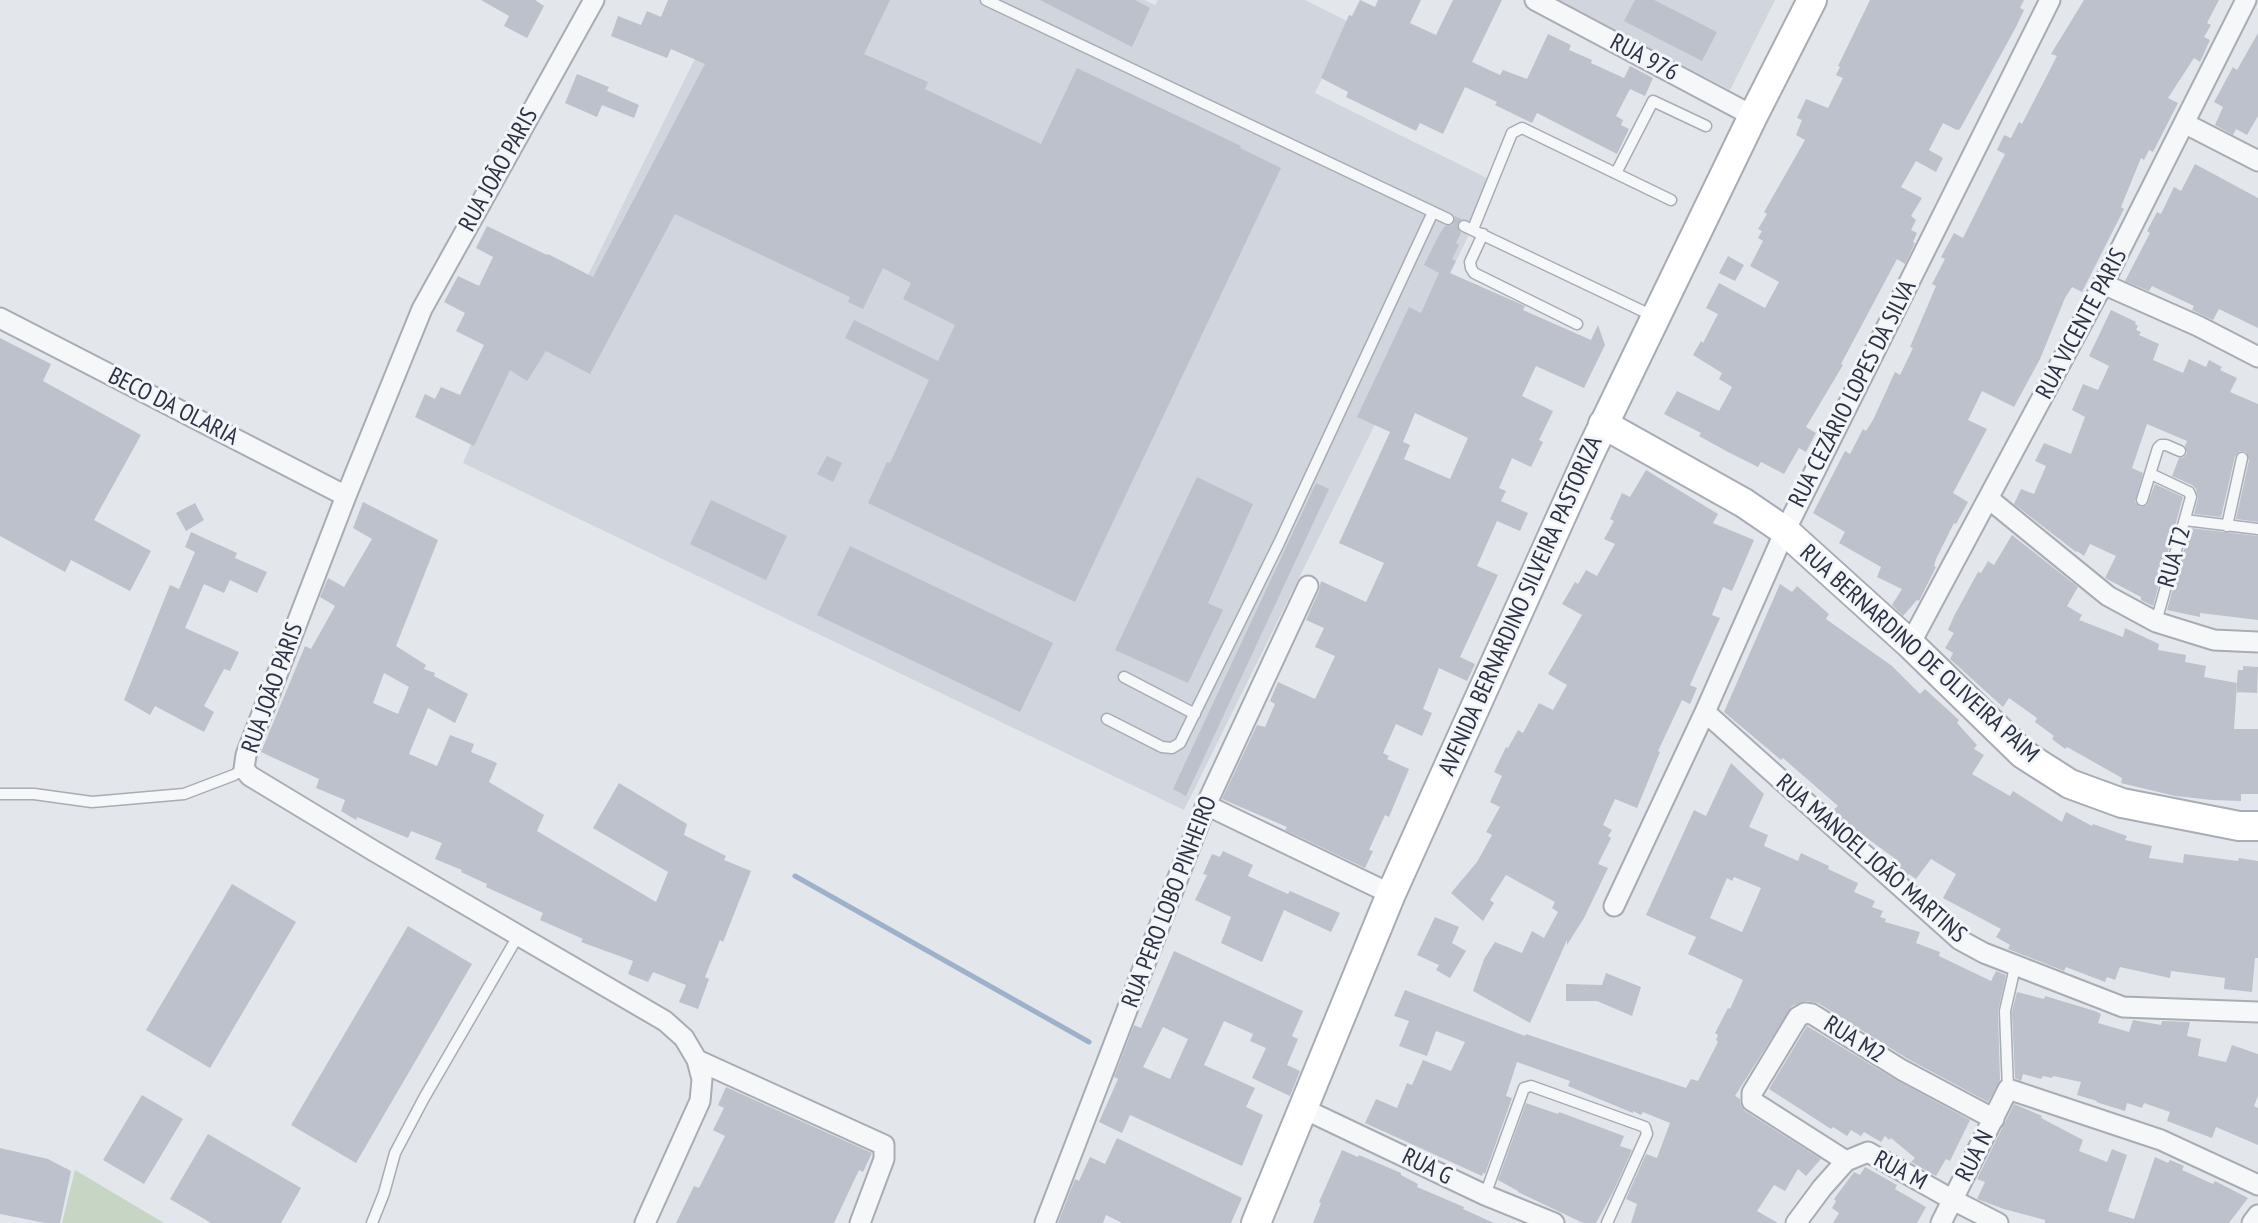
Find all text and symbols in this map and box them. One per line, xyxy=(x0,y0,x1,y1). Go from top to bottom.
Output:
street label: RUA 976 xyxy=(1605,28,1683,88)
street label: RUA JOÃO PARIS xyxy=(453,103,545,237)
street label: RUA VICENTE PARIS xyxy=(2030,244,2134,404)
street label: RUA CEZÁRIO LOPES DA SILVA xyxy=(1783,276,1923,512)
street label: BECO DA OLARIA xyxy=(103,362,243,452)
street label: AVENIDA BERNARDINO SILVEIRA PASTORIZA xyxy=(1433,432,1609,780)
street label: RUA T2 xyxy=(2153,523,2197,591)
street label: RUA BERNARDINO DE OLIVEIRA PAIM xyxy=(1794,539,2044,769)
street label: RUA JOÃO PARIS xyxy=(236,619,310,757)
street label: RUA MANOEL JOÃO MARTINS xyxy=(1770,769,1972,949)
street label: RUA PERO LOBO PINHEIRO xyxy=(1116,792,1224,1012)
street label: RUA M2 xyxy=(1818,1010,1890,1070)
street label: RUA N xyxy=(1950,1126,2000,1186)
street label: RUA G xyxy=(1397,1143,1457,1191)
street label: RUA M xyxy=(1869,1145,1931,1197)

